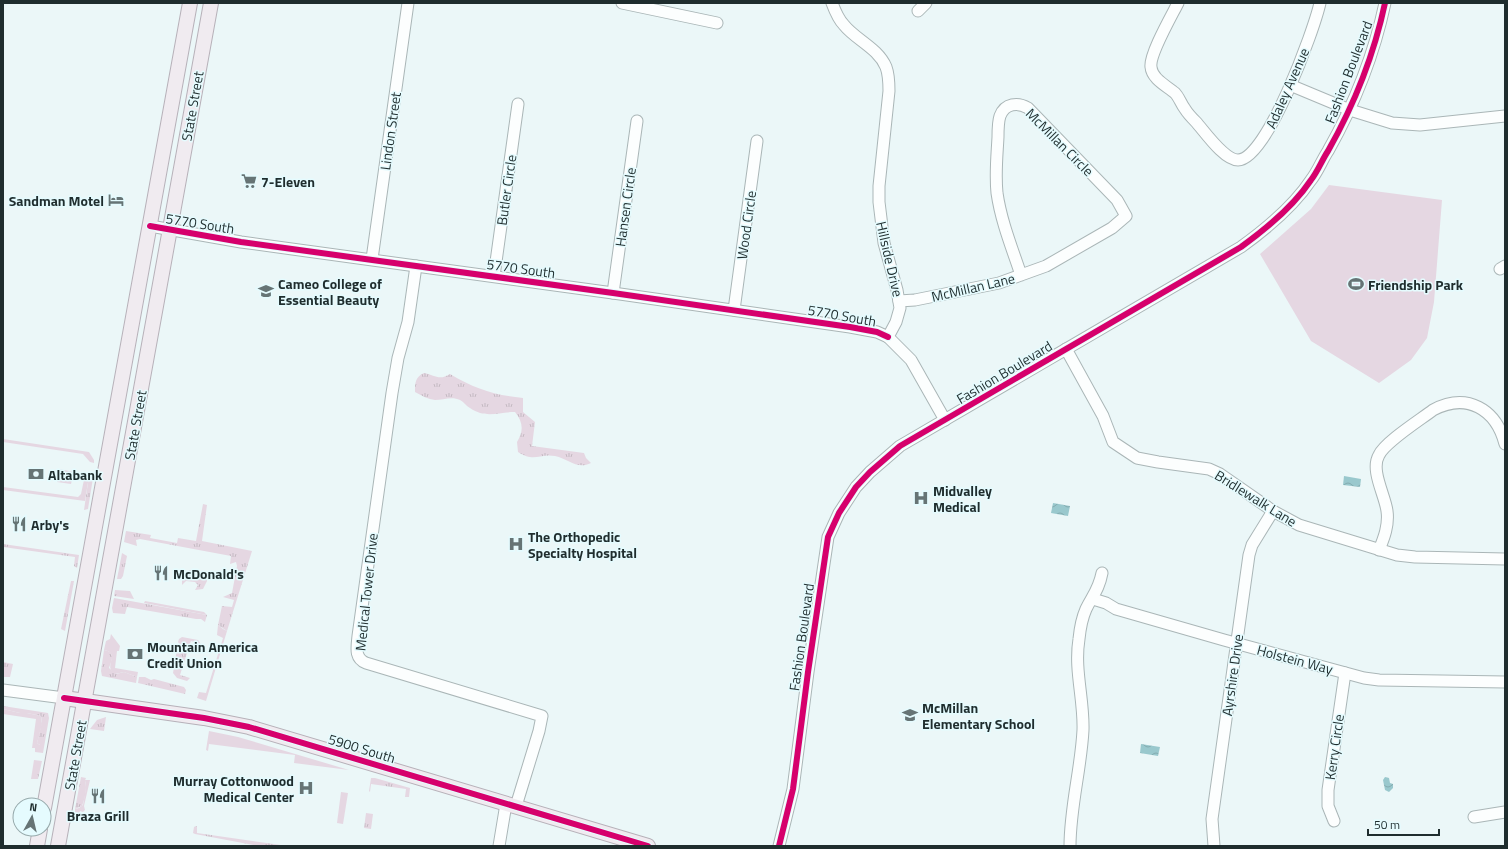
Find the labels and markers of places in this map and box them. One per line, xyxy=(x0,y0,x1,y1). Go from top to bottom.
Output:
place label: 7-Eleven xyxy=(261,171,315,192)
supermarket icon: 7-Eleven xyxy=(240,172,258,190)
place label: Sandman Motel xyxy=(9,190,104,211)
hotel icon: Sandman Motel xyxy=(107,191,125,209)
place label: Cameo College of Essential Beauty xyxy=(278,273,382,310)
place label: Friendship Park xyxy=(1368,274,1464,295)
sports icon: Friendship Park xyxy=(1347,275,1365,293)
school or university icon: Cameo College of Essential Beauty xyxy=(257,282,275,300)
place label: Altabank xyxy=(48,464,103,485)
bank icon: Altabank xyxy=(27,465,45,483)
place label: Midvalley Medical xyxy=(933,480,992,517)
hospital icon: Midvalley Medical xyxy=(912,489,930,507)
place label: Arby's xyxy=(31,514,69,535)
restaurant icon: Arby's xyxy=(10,515,28,533)
place label: The Orthopedic Specialty Hospital xyxy=(528,526,637,563)
hospital icon: The Orthopedic Specialty Hospital xyxy=(507,535,525,553)
place label: McDonald's xyxy=(173,563,244,584)
restaurant icon: McDonald's xyxy=(152,564,170,582)
place label: Mountain America Credit Union xyxy=(147,636,258,673)
bank icon: Mountain America Credit Union xyxy=(126,645,144,663)
place label: McMillan Elementary School xyxy=(922,697,1035,734)
school or university icon: McMillan Elementary School xyxy=(901,706,919,724)
place label: Murray Cottonwood Medical Center xyxy=(173,770,294,807)
hospital icon: Murray Cottonwood Medical Center xyxy=(297,779,315,797)
restaurant icon: Braza Grill xyxy=(89,787,107,805)
place label: Braza Grill xyxy=(67,805,129,826)

